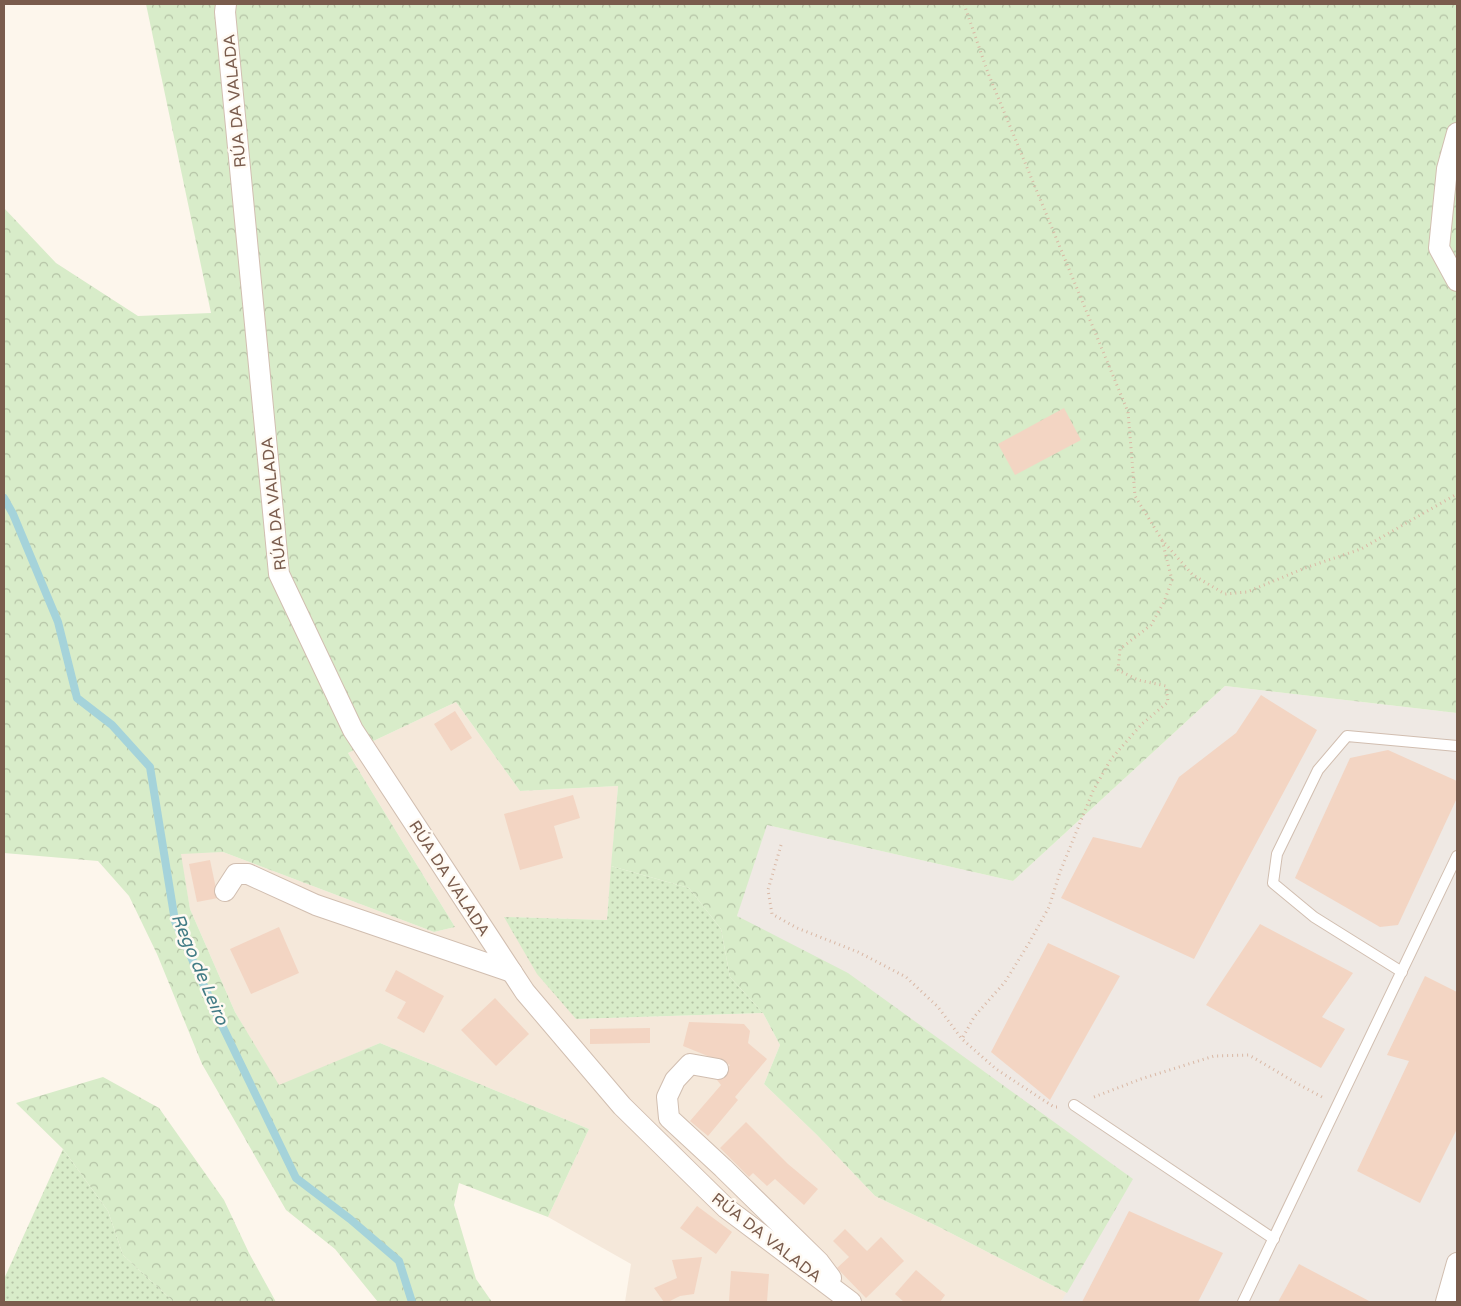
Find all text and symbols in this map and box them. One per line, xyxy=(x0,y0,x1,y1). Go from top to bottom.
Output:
street label: RÚA DA VALADA xyxy=(219,33,251,169)
street label: RÚA DA VALADA xyxy=(257,436,291,572)
street label: RÚA DA VALADA xyxy=(404,817,494,940)
water label: Rego de Leiro xyxy=(167,910,234,1029)
street label: RÚA DA VALADA xyxy=(707,1189,825,1287)

